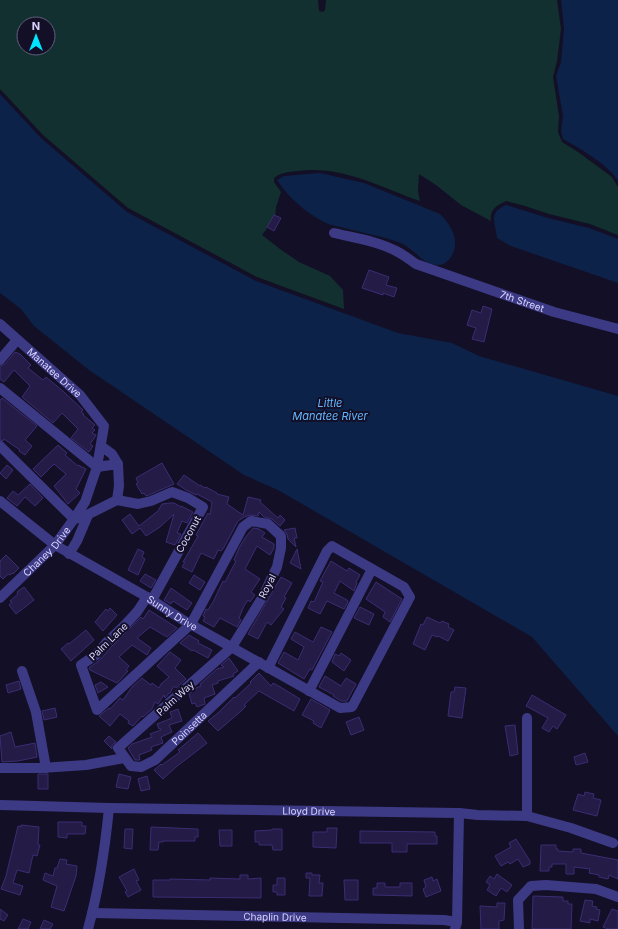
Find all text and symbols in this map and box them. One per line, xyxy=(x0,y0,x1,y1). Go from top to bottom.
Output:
north arrow xyxy=(16,16,56,56)
text: N xyxy=(32,19,40,33)
street label: 7th Street xyxy=(498,288,546,314)
street label: Manatee Drive xyxy=(25,345,84,400)
water label: Little Manatee River xyxy=(292,396,369,423)
street label: Coconut xyxy=(173,513,203,554)
street label: Chaney Drive xyxy=(20,524,73,579)
street label: Royal xyxy=(256,572,278,600)
street label: Sunny Drive xyxy=(145,593,200,633)
street label: Palm Lane xyxy=(86,620,130,662)
street label: Palm Way xyxy=(154,678,197,718)
street label: Poinsetta xyxy=(169,709,209,747)
street label: Lloyd Drive xyxy=(282,804,336,817)
street label: Chaplin Drive xyxy=(243,910,307,923)

